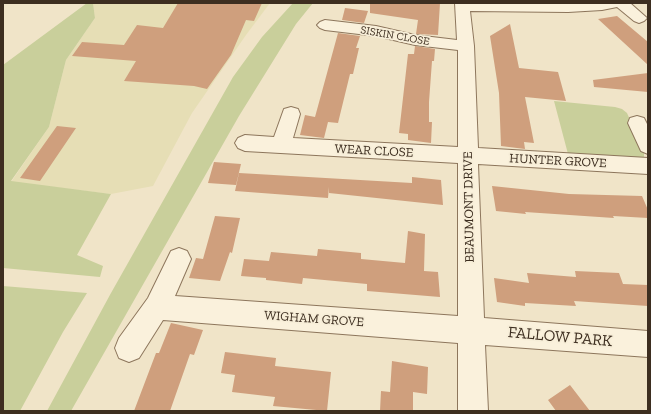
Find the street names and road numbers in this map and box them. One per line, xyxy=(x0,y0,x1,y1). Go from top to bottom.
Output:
street label: SISKIN CLOSE xyxy=(359,23,431,49)
street label: WEAR CLOSE xyxy=(334,141,414,161)
street label: BEAUMONT DRIVE xyxy=(460,151,478,263)
street label: HUNTER GROVE xyxy=(509,151,607,171)
street label: WIGHAM GROVE xyxy=(264,308,364,330)
street label: FALLOW PARK xyxy=(507,323,613,351)

